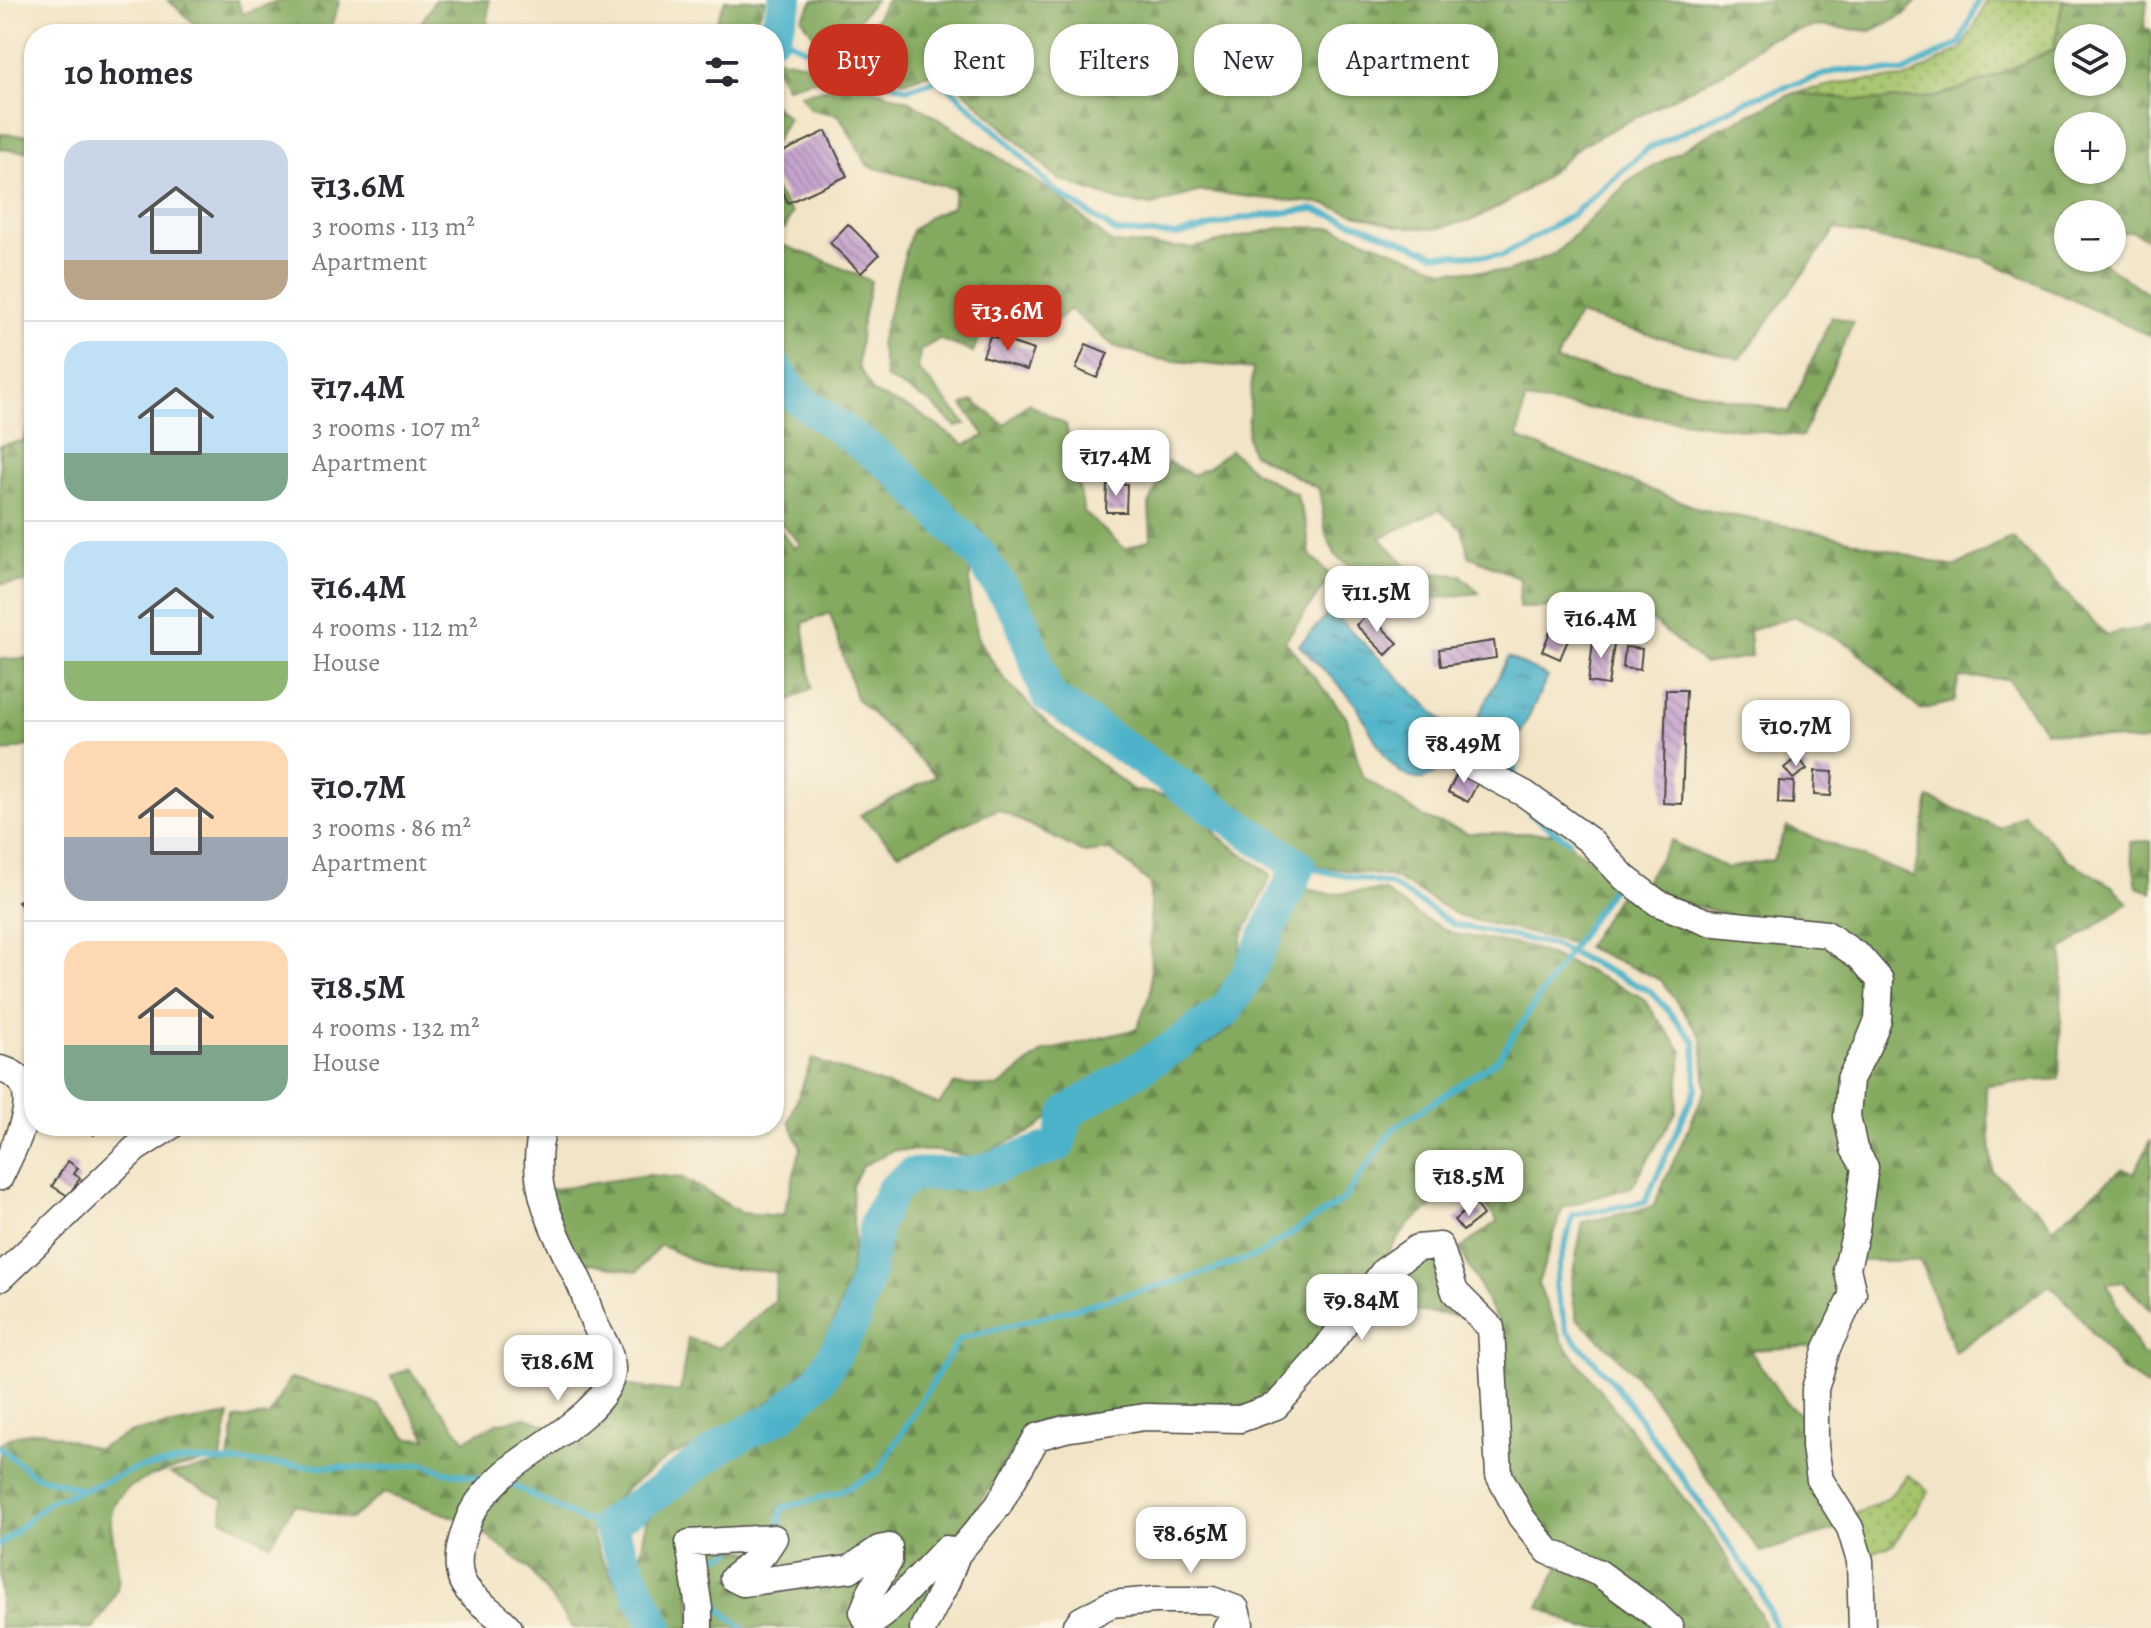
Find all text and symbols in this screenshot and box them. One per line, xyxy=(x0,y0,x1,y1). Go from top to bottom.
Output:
chip: Buy xyxy=(808,24,908,96)
chip: Rent xyxy=(924,24,1034,96)
chip: Filters xyxy=(1050,24,1178,96)
chip: New xyxy=(1194,24,1302,96)
chip: Apartment xyxy=(1318,24,1498,96)
map controls xyxy=(2054,24,2126,272)
button: layers xyxy=(2054,24,2126,96)
text: 10 homes xyxy=(64,49,193,96)
icon: filters xyxy=(700,50,744,94)
button: + xyxy=(2054,112,2126,184)
text: ₹13.6M xyxy=(312,162,405,209)
icon: home xyxy=(128,172,224,268)
button: − xyxy=(2054,200,2126,272)
text: 3 rooms · 113 m² xyxy=(312,209,475,244)
text: Apartment xyxy=(312,244,427,279)
pin: ₹13.6M xyxy=(943,285,1073,353)
text: ₹13.6M xyxy=(972,293,1044,328)
text: ₹17.4M xyxy=(312,363,405,410)
icon: home xyxy=(128,373,224,469)
text: 3 rooms · 107 m² xyxy=(312,410,480,445)
pin: ₹17.4M xyxy=(1051,430,1181,498)
text: ₹17.4M xyxy=(1080,438,1152,473)
text: Apartment xyxy=(312,445,427,480)
text: ₹16.4M xyxy=(312,563,407,610)
pin: ₹11.5M xyxy=(1312,566,1442,634)
icon: home xyxy=(128,573,224,669)
text: ₹11.5M xyxy=(1343,574,1411,609)
pin: ₹16.4M xyxy=(1536,592,1666,660)
text: ₹16.4M xyxy=(1565,600,1637,635)
text: 4 rooms · 112 m² xyxy=(312,610,478,645)
text: House xyxy=(312,645,380,680)
pin: ₹10.7M xyxy=(1731,700,1861,768)
text: ₹10.7M xyxy=(1760,708,1832,743)
pin: ₹8.49M xyxy=(1399,717,1529,785)
text: ₹8.49M xyxy=(1426,725,1502,760)
text: ₹10.7M xyxy=(312,763,406,810)
icon: home xyxy=(128,773,224,869)
text: 3 rooms · 86 m² xyxy=(312,810,471,845)
text: Apartment xyxy=(312,845,427,880)
text: ₹18.5M xyxy=(312,963,406,1010)
icon: home xyxy=(128,973,224,1069)
text: 4 rooms · 132 m² xyxy=(312,1010,479,1045)
text: House xyxy=(312,1045,380,1080)
pin: ₹18.5M xyxy=(1404,1150,1534,1218)
text: ₹18.5M xyxy=(1433,1158,1505,1193)
pin: ₹9.84M xyxy=(1297,1274,1427,1342)
text: ₹9.84M xyxy=(1324,1282,1400,1317)
pin: ₹18.6M xyxy=(493,1335,623,1403)
text: ₹18.6M xyxy=(522,1343,594,1378)
pin: ₹8.65M xyxy=(1126,1507,1256,1575)
text: ₹8.65M xyxy=(1154,1515,1228,1550)

